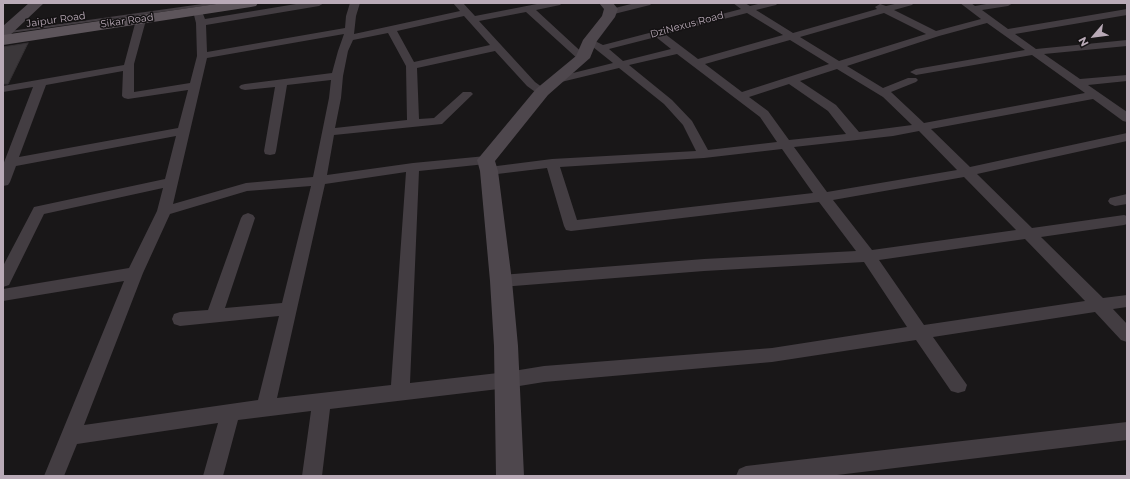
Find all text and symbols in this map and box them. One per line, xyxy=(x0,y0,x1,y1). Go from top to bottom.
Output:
street label: DziNexus Road xyxy=(649,9,725,41)
street label: Jaipur Road xyxy=(26,10,86,30)
street label: Sikar Road xyxy=(100,11,154,31)
north arrow xyxy=(1074,16,1114,56)
text: N xyxy=(1075,34,1092,49)

